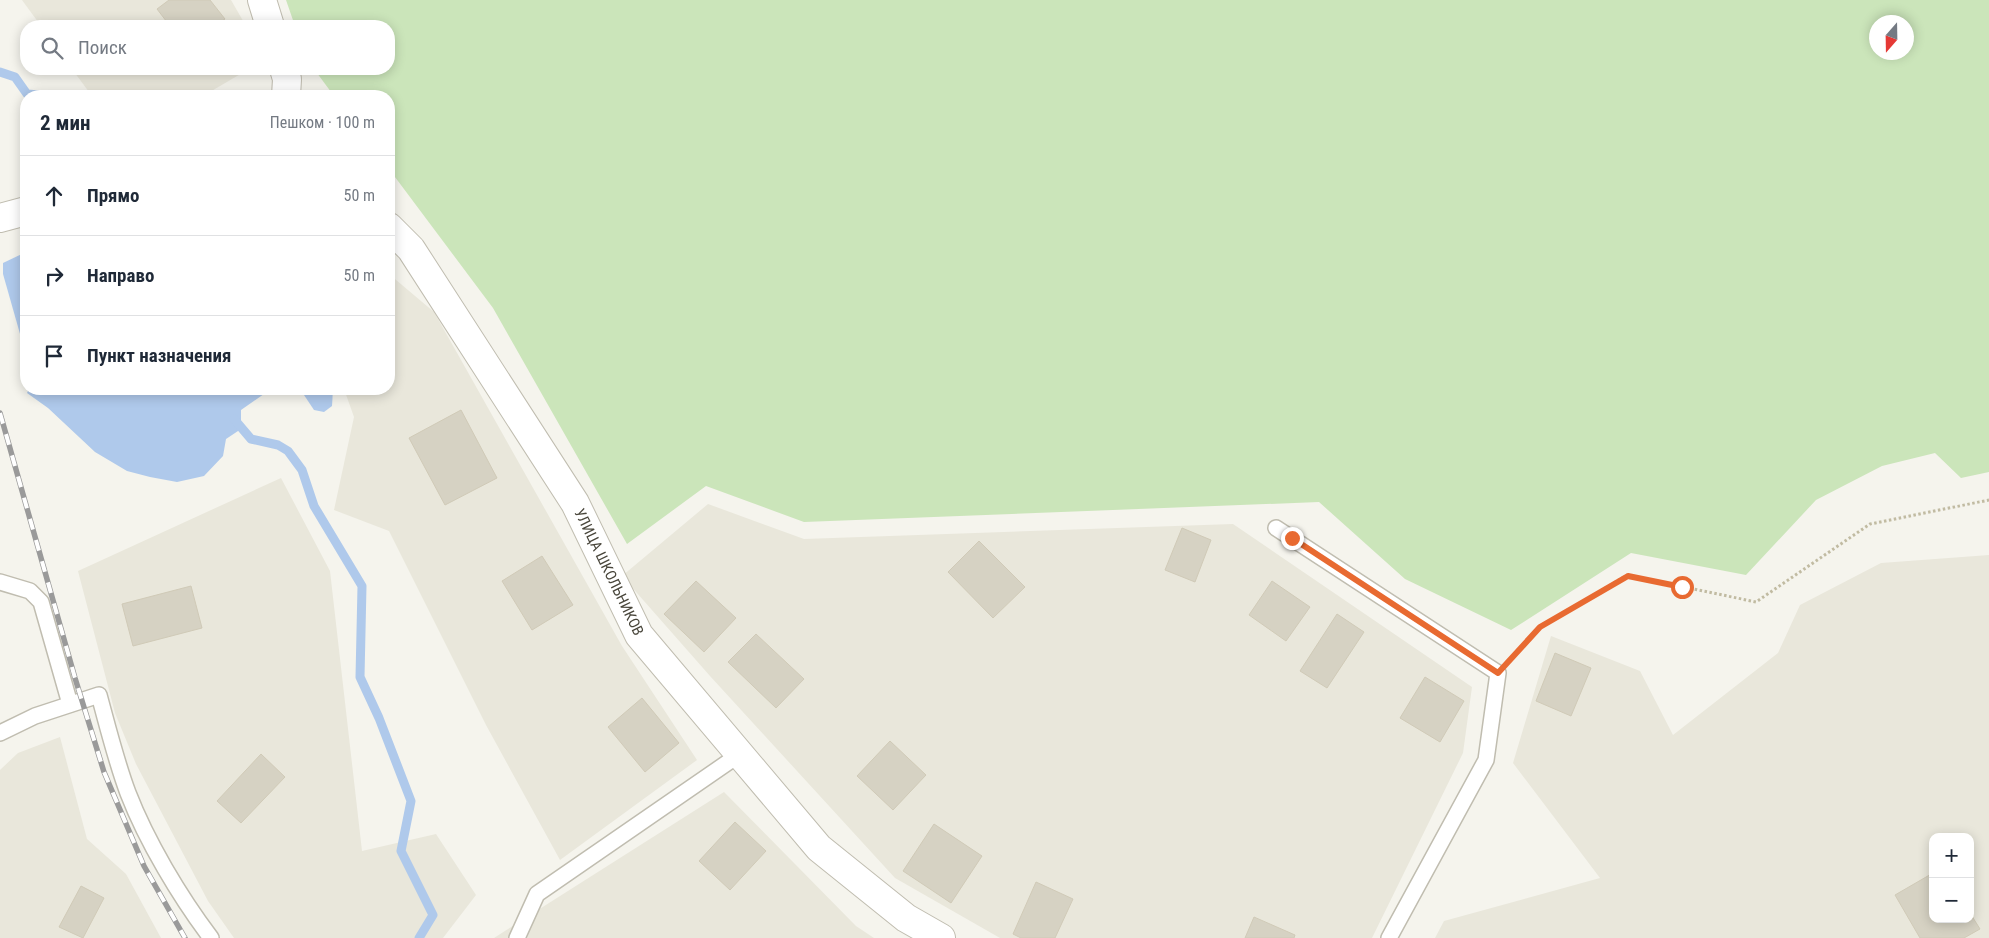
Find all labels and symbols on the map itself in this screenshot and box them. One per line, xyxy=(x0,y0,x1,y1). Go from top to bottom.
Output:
north arrow xyxy=(1869,15,1914,60)
street label: УЛИЦА ШКОЛЬНИКОВ xyxy=(570,506,648,638)
route end xyxy=(1281,527,1304,550)
route start xyxy=(1671,576,1694,599)

